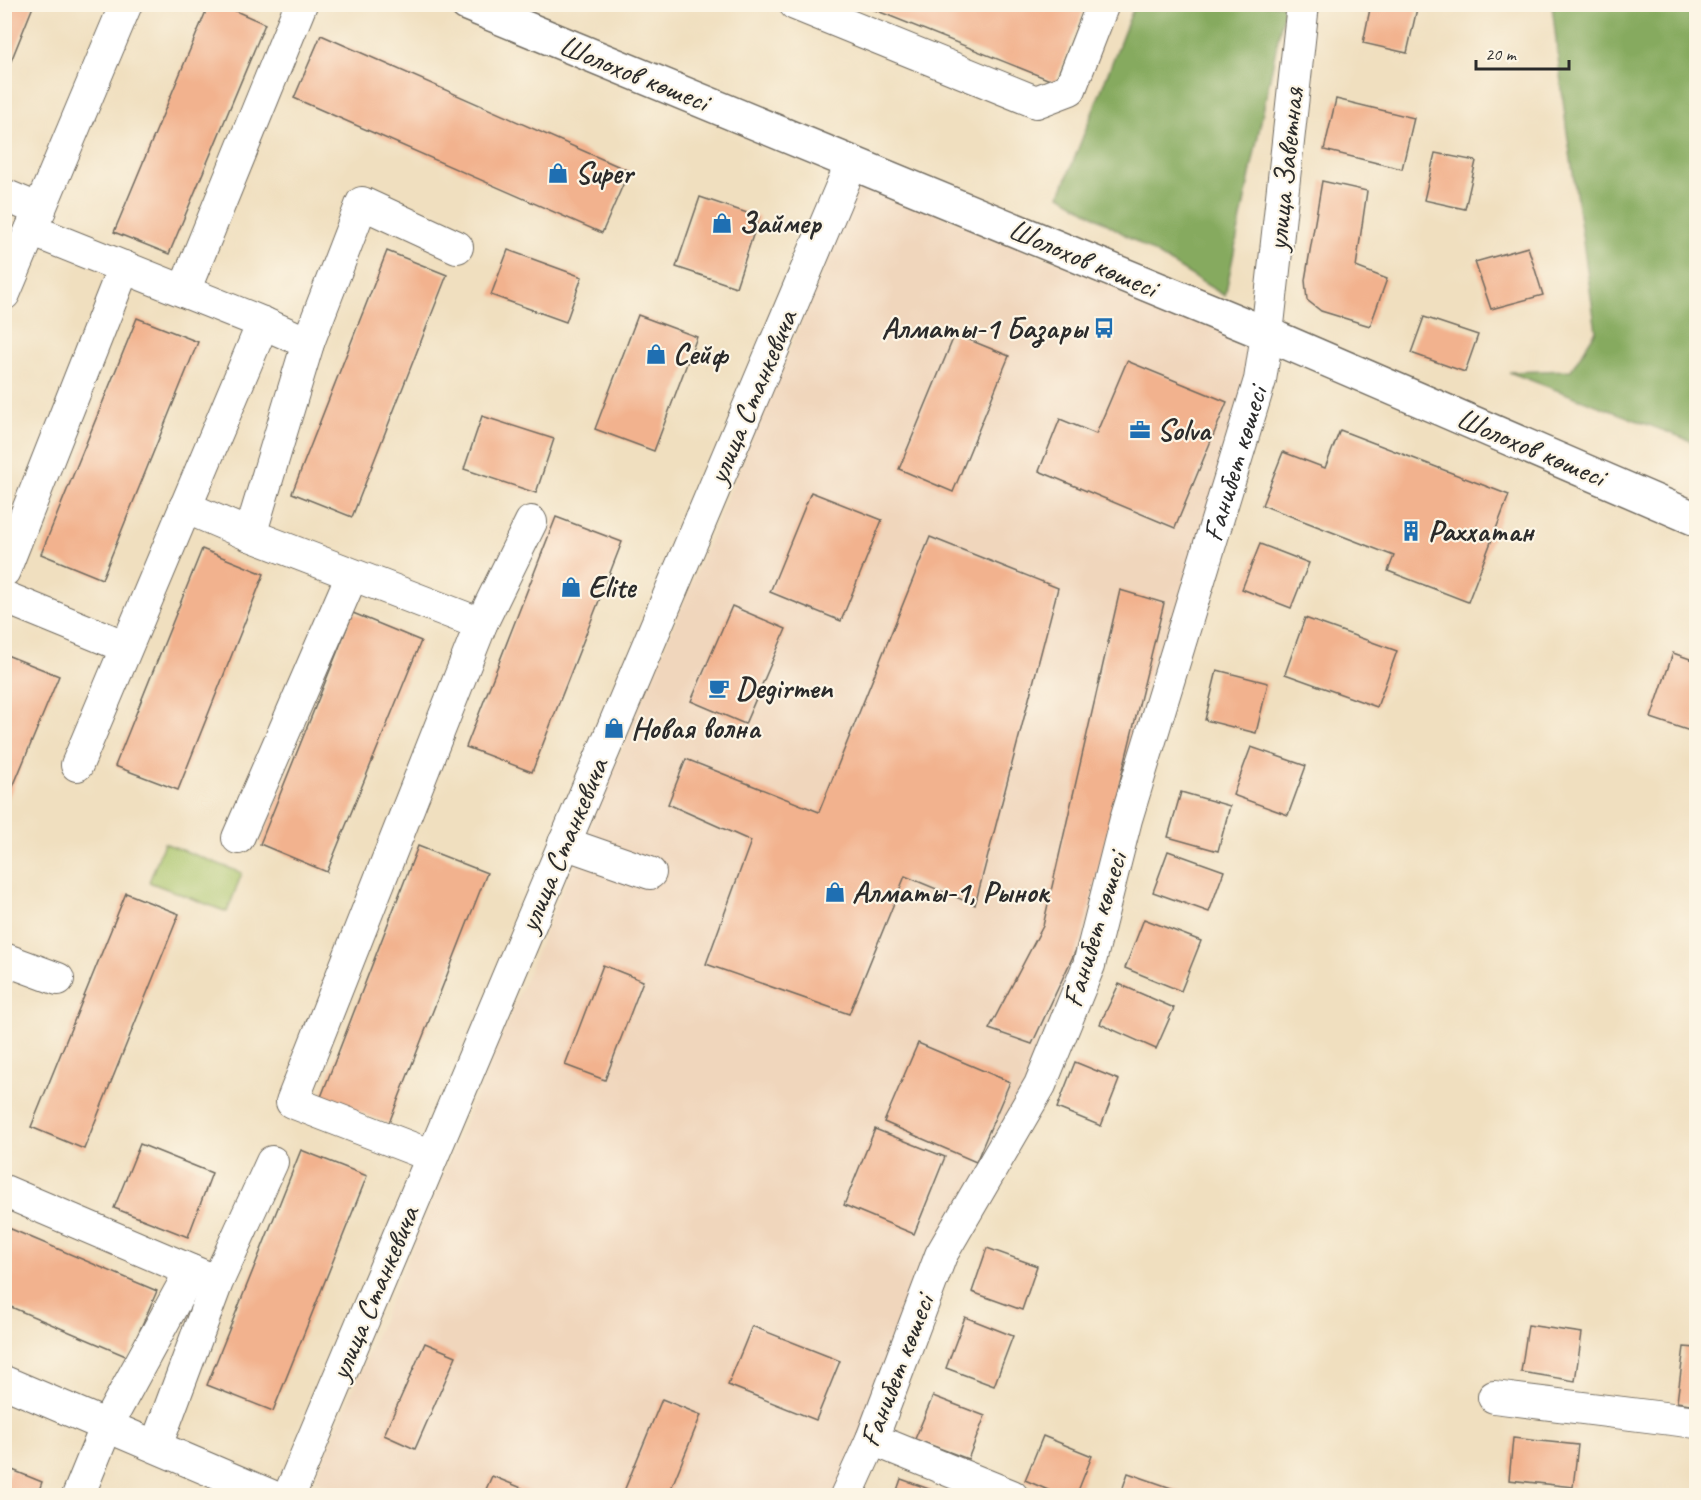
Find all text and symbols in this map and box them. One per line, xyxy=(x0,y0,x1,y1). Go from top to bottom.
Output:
street label: Шолохов көшесі xyxy=(554,26,717,121)
scale bar xyxy=(1476,33,1569,71)
text: 20 m xyxy=(1485,43,1518,65)
street label: улица Заветная xyxy=(1257,84,1313,254)
place label: Super xyxy=(575,154,636,192)
shop icon: Super xyxy=(546,161,570,185)
place label: Займер xyxy=(739,204,822,242)
street label: Шолохов көшесі xyxy=(1003,210,1166,308)
shop icon: Займер xyxy=(710,211,734,235)
street label: улица Станкевича xyxy=(698,303,806,491)
place label: Алматы-1 Базары xyxy=(881,309,1089,348)
bus stop icon: Алматы-1 Базары xyxy=(1092,316,1116,340)
place label: Сейф xyxy=(673,335,729,373)
shop icon: Сейф xyxy=(644,342,668,366)
street label: Ғанибет көшесі xyxy=(1193,378,1277,547)
street label: Шолохов көшесі xyxy=(1451,399,1614,497)
place label: Solva xyxy=(1157,411,1213,449)
office icon: Solva xyxy=(1128,418,1152,442)
place label: Раххатан xyxy=(1428,512,1535,550)
building icon: Раххатан xyxy=(1399,519,1423,543)
place label: Elite xyxy=(588,568,637,606)
shop icon: Elite xyxy=(559,575,583,599)
place label: Degirmen xyxy=(736,669,834,707)
cafe icon: Degirmen xyxy=(707,676,731,700)
place label: Новая волна xyxy=(631,709,762,747)
shop icon: Новая волна xyxy=(602,716,626,740)
street label: улица Станкевича xyxy=(509,751,617,939)
street label: Ғанибет көшесі xyxy=(1052,844,1137,1013)
place label: Алматы-1, Рынок xyxy=(852,873,1050,911)
shop icon: Алматы-1, Рынок xyxy=(823,880,847,904)
street label: улица Станкевича xyxy=(320,1199,428,1387)
street label: Ғанибет көшесі xyxy=(849,1286,944,1453)

